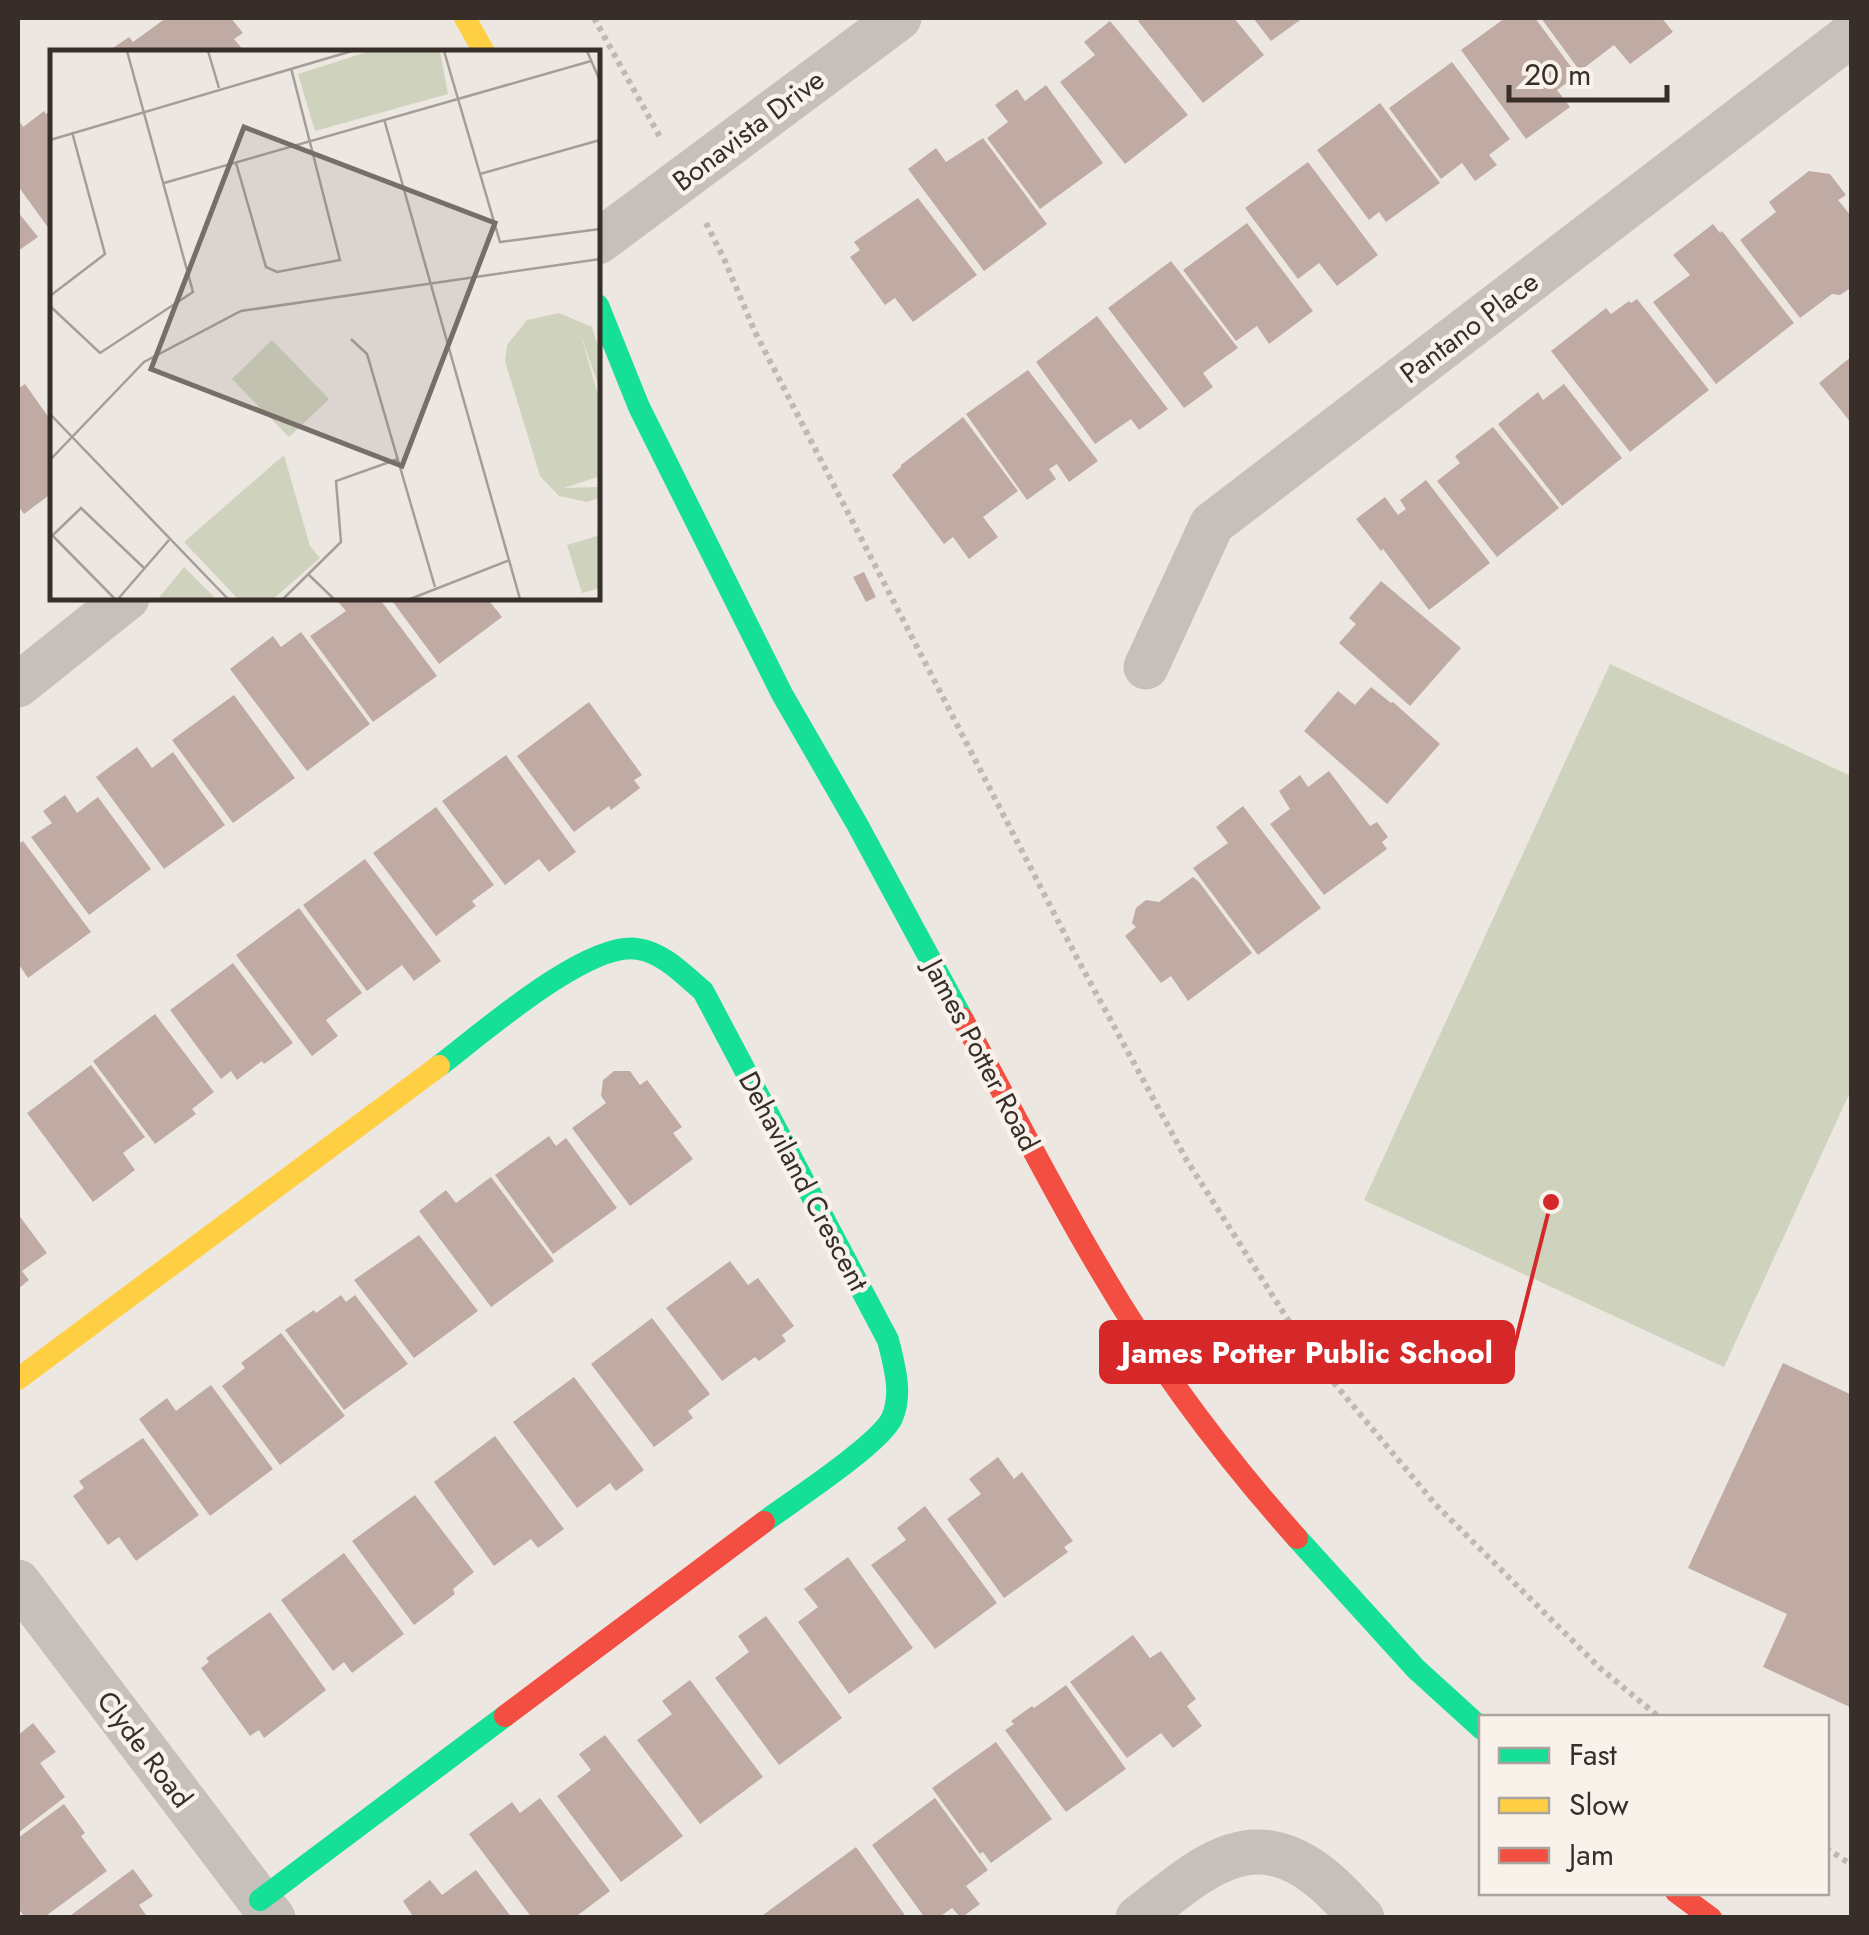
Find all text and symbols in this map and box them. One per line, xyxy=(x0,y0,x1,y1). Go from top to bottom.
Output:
scale bar xyxy=(1509,40,1666,102)
inset map xyxy=(50,50,600,600)
text: 20 m xyxy=(1524,53,1591,96)
street label: Bonavista Drive xyxy=(664,60,833,201)
street label: Pantano Place xyxy=(1391,262,1547,393)
street label: James Potter Road xyxy=(912,948,1049,1159)
street label: Dehaviland Crescent xyxy=(728,1064,879,1299)
callout: James Potter Public School xyxy=(1101,1322,1513,1382)
text: James Potter Public School xyxy=(1116,1331,1493,1374)
street label: Clyde Road xyxy=(87,1682,202,1816)
legend xyxy=(1479,1715,1829,1895)
text: Fast xyxy=(1569,1733,1618,1776)
text: Slow xyxy=(1569,1783,1629,1826)
text: Jam xyxy=(1565,1833,1614,1876)

